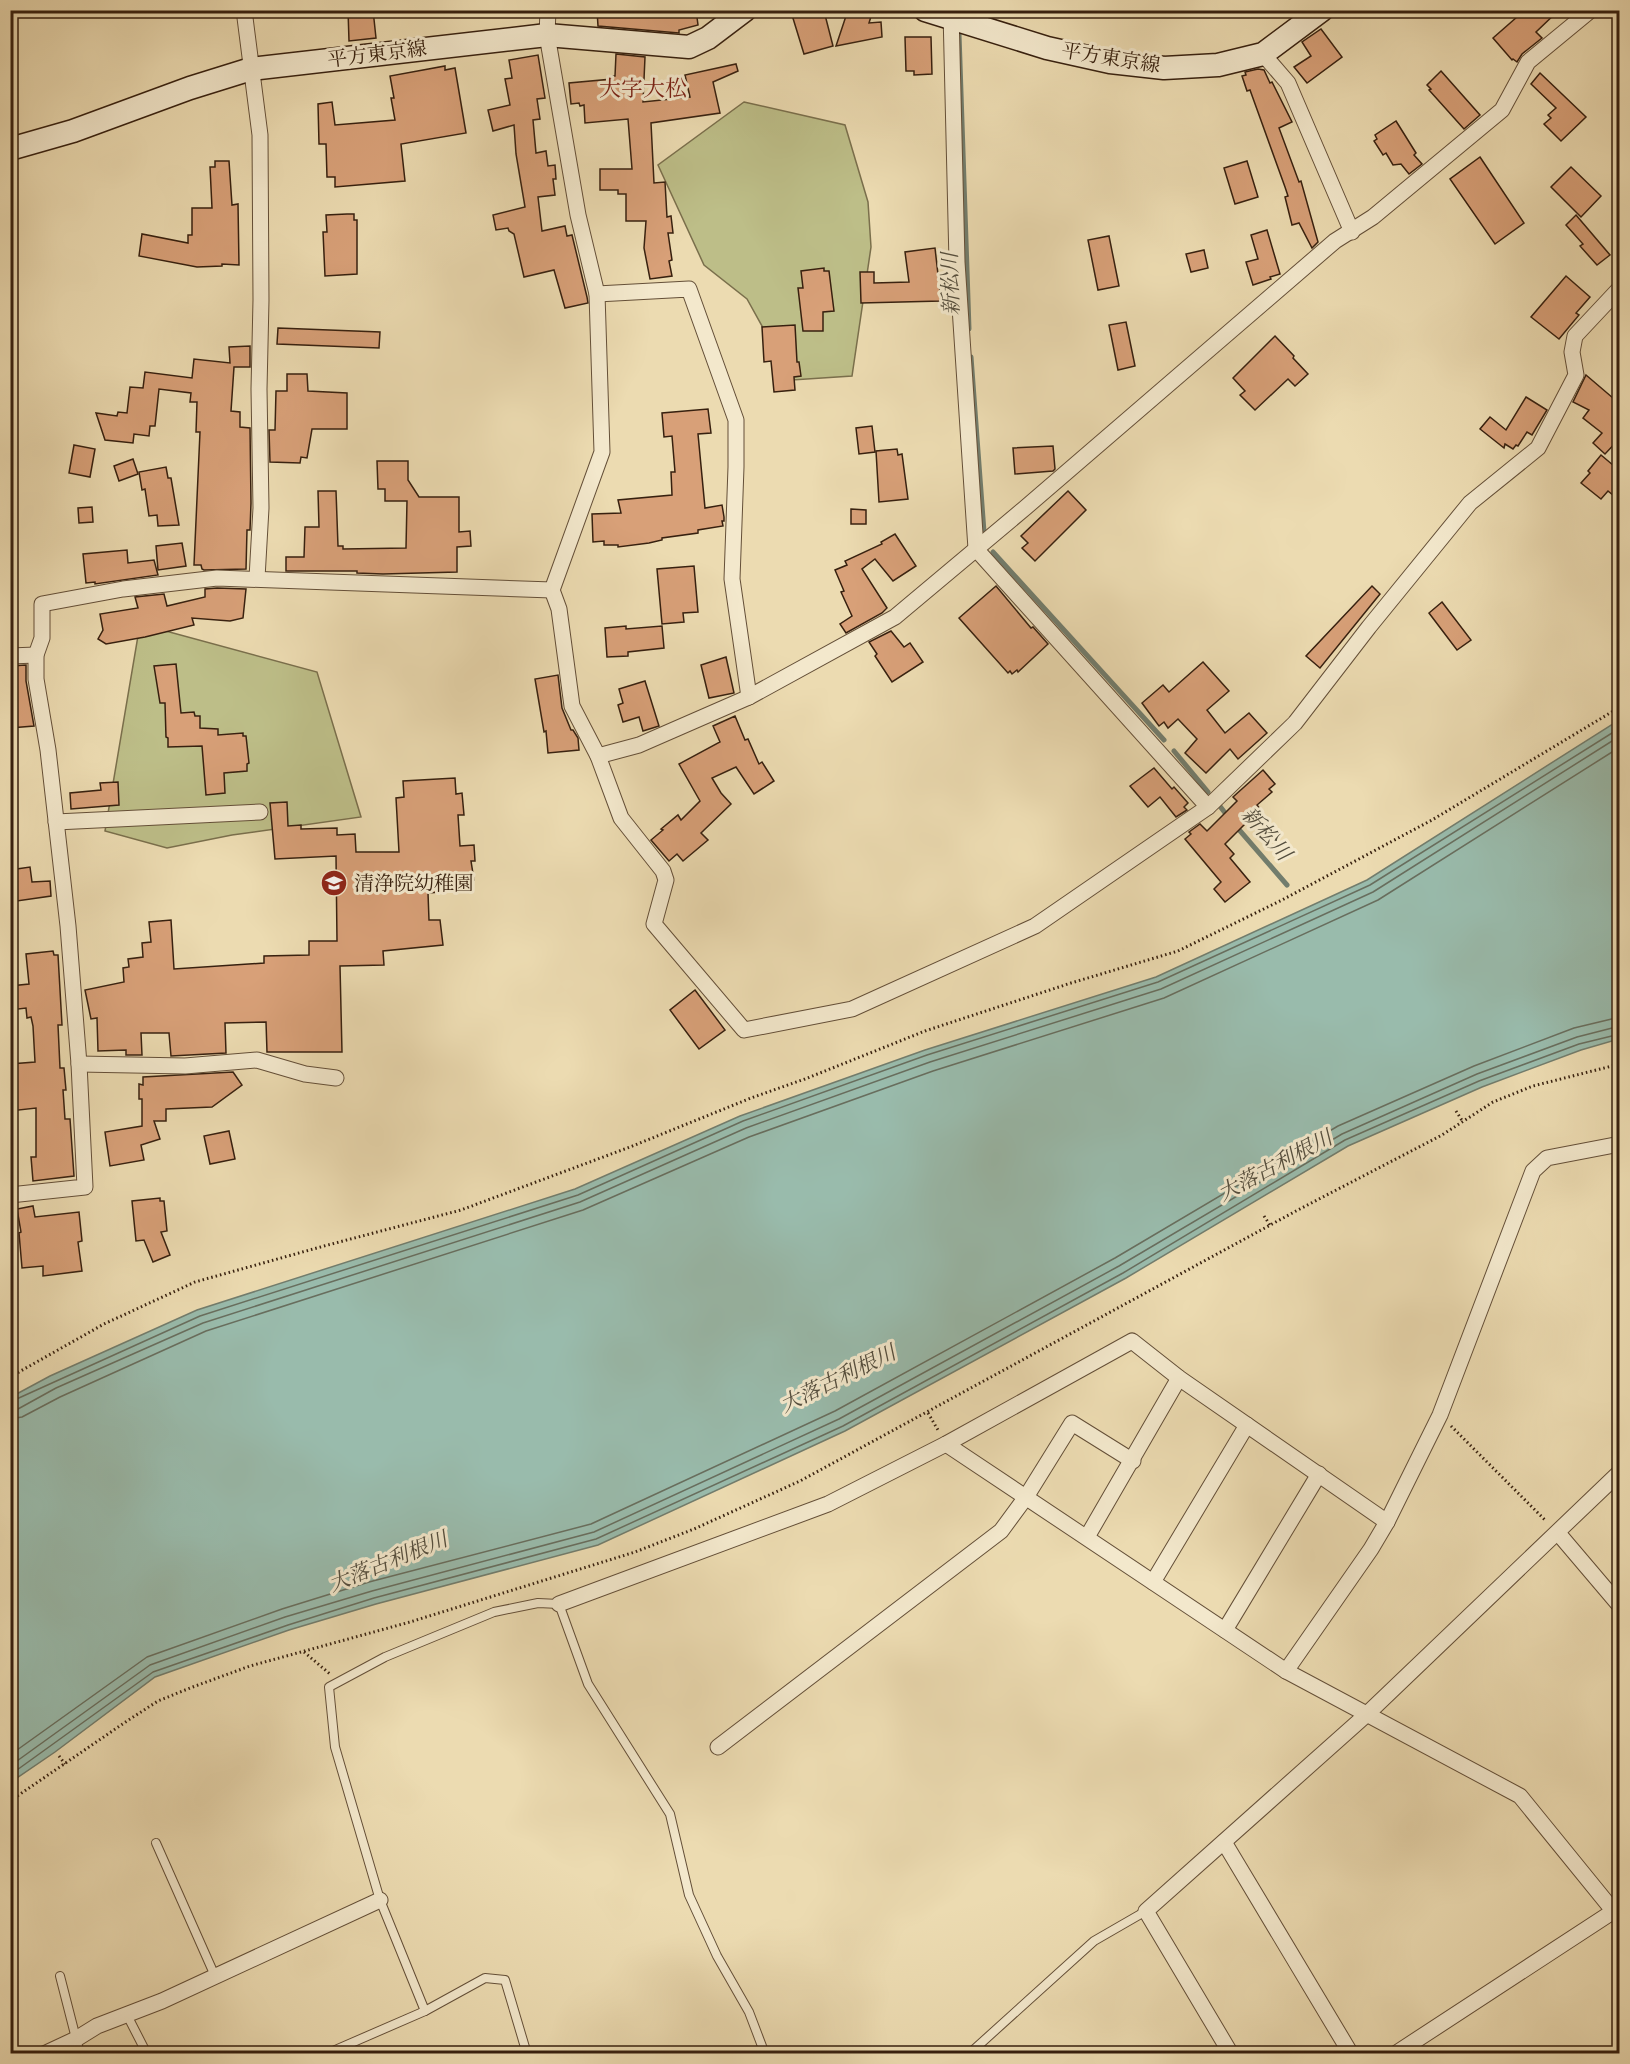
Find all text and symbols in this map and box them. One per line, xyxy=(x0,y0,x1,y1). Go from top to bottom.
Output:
street label: 平方東京線 xyxy=(326,35,428,73)
street label: 平方東京線 xyxy=(1060,38,1162,78)
district label: 大字大松 xyxy=(599,75,687,103)
water label: 新松川 xyxy=(936,250,966,316)
water label: 新松川 xyxy=(1235,801,1298,868)
school or university icon: 清浄院幼稚園 xyxy=(319,868,349,898)
place label: 清浄院幼稚園 xyxy=(354,871,474,896)
water label: 大落古利根川 xyxy=(1213,1124,1339,1207)
water label: 大落古利根川 xyxy=(775,1338,902,1419)
water label: 大落古利根川 xyxy=(325,1525,453,1598)

